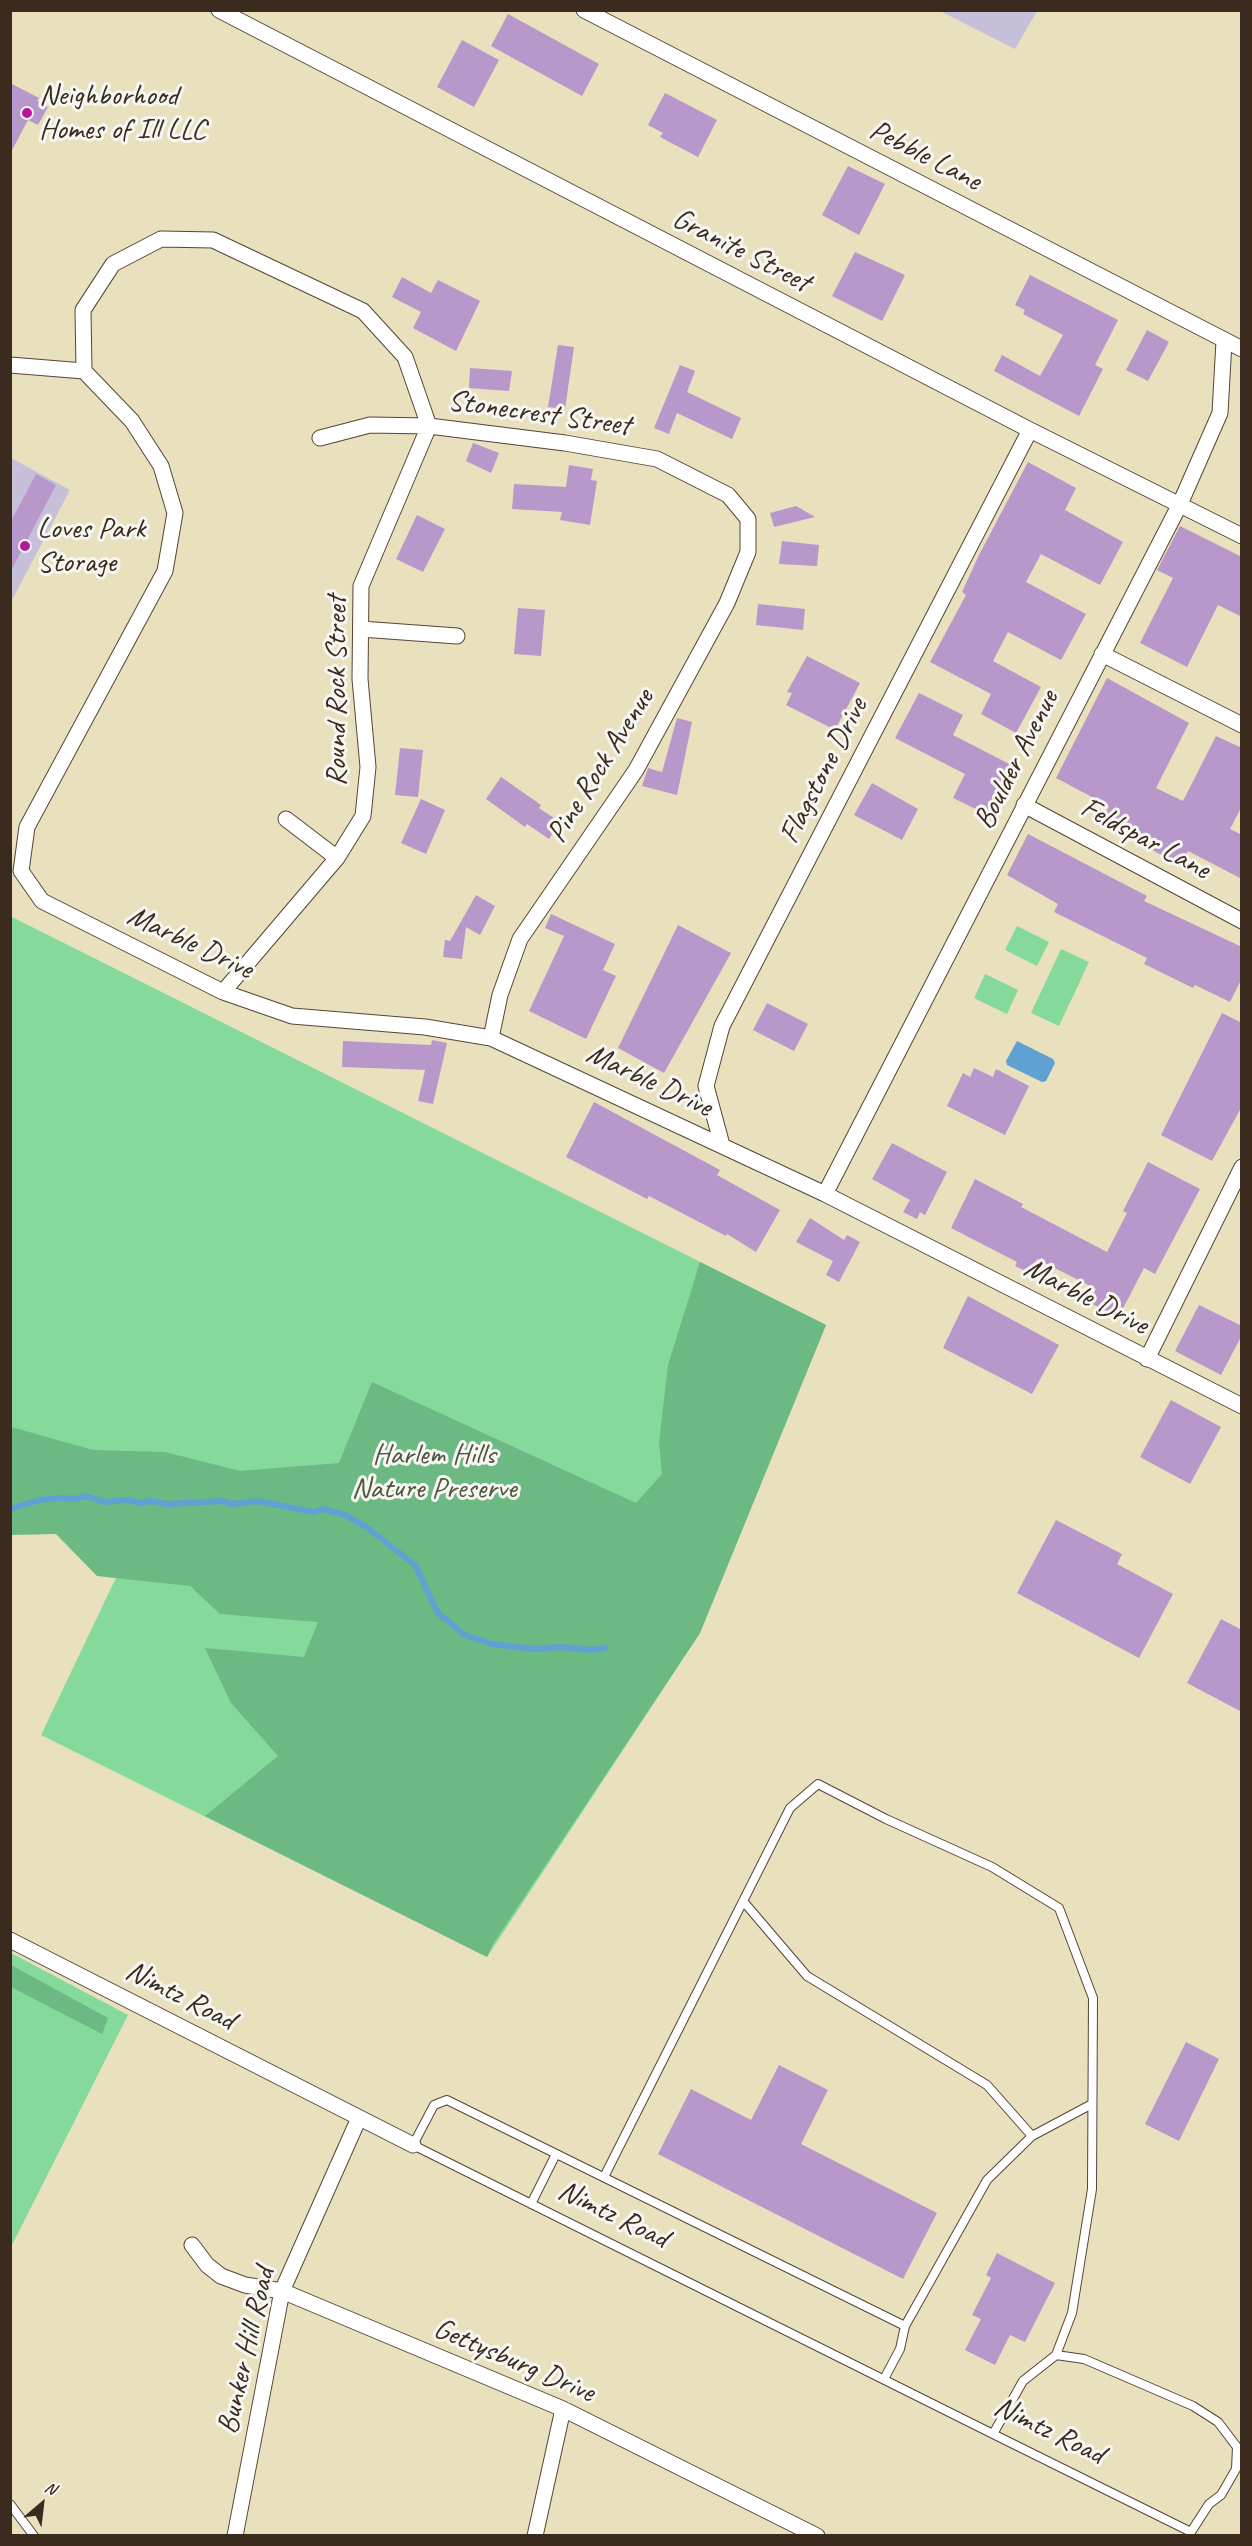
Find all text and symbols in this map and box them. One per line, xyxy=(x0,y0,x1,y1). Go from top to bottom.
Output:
place label: Neighborhood Homes of Ill LLC xyxy=(39,78,206,148)
marker: Neighborhood Homes of Ill LLC xyxy=(20,106,34,120)
street label: Pebble Lane xyxy=(863,113,987,199)
street label: Granite Street xyxy=(666,201,816,301)
street label: Stonecrest Street xyxy=(446,383,632,445)
place label: Loves Park Storage xyxy=(37,511,145,582)
marker: Loves Park Storage xyxy=(18,539,32,553)
street label: Round Rock Street xyxy=(319,596,355,786)
street label: Pine Rock Avenue xyxy=(539,682,663,850)
street label: Boulder Avenue xyxy=(967,685,1067,835)
street label: Flagstone Drive xyxy=(772,692,876,850)
street label: Feldspar Lane xyxy=(1074,790,1216,888)
street label: Marble Drive xyxy=(121,898,259,988)
street label: Marble Drive xyxy=(580,1036,718,1126)
street label: Marble Drive xyxy=(1018,1250,1154,1344)
park label: Harlem Hills Nature Preserve xyxy=(352,1437,516,1508)
street label: Nimtz Road xyxy=(119,1953,241,2039)
street label: Nimtz Road xyxy=(552,2173,674,2257)
street label: Bunker Hill Road xyxy=(210,2264,284,2438)
street label: Gettysburg Drive xyxy=(428,2311,600,2411)
street label: Nimtz Road xyxy=(988,2389,1110,2473)
north arrow xyxy=(12,2474,72,2534)
text: N xyxy=(41,2477,60,2499)

